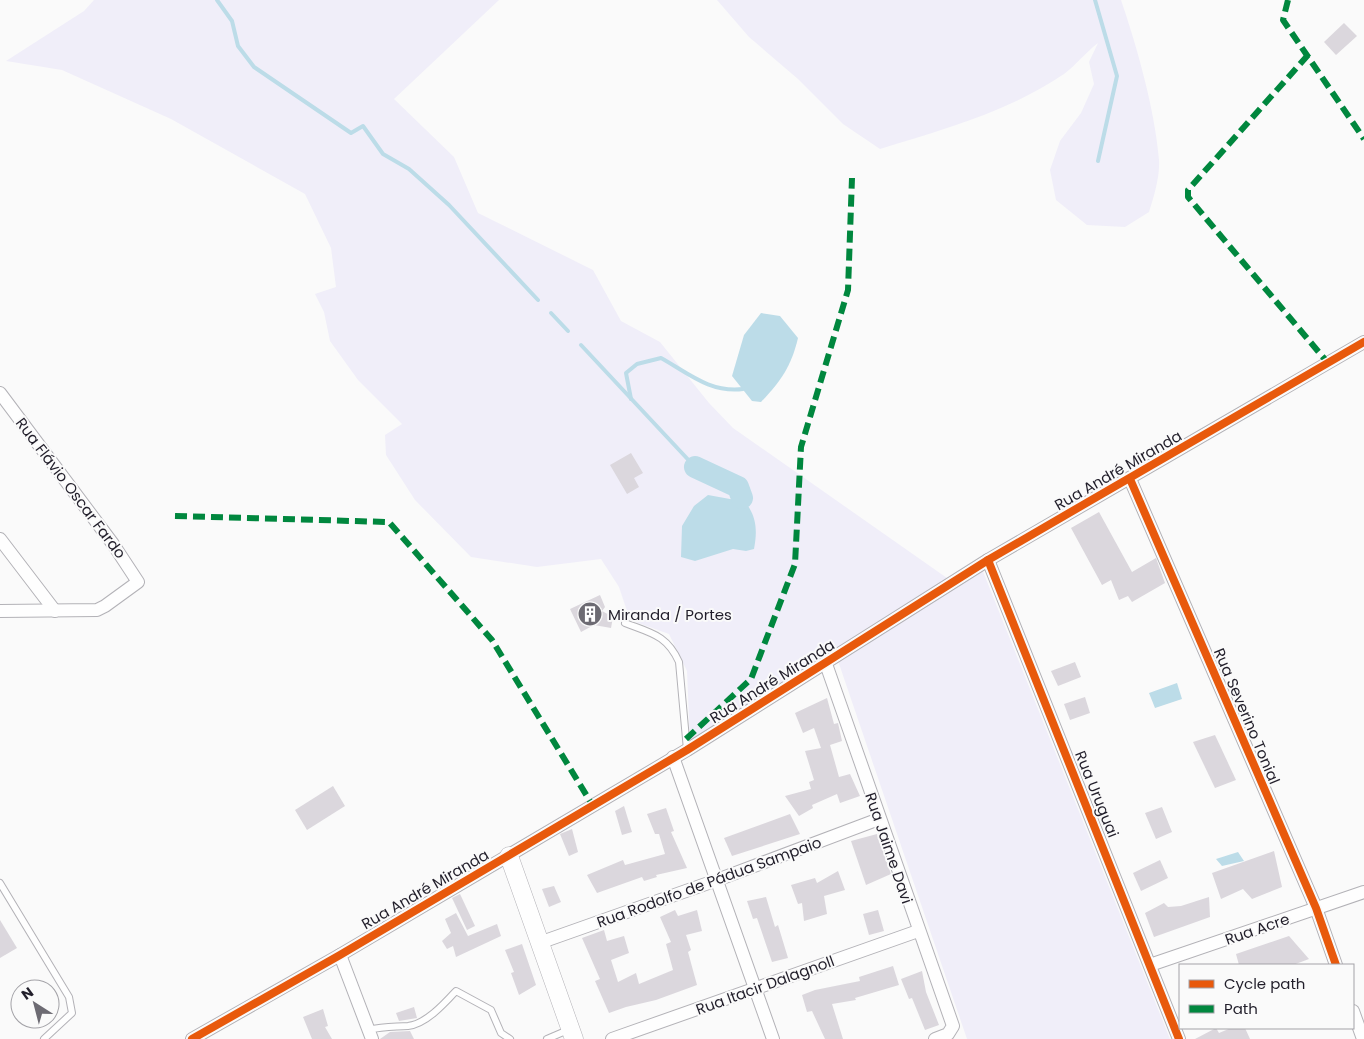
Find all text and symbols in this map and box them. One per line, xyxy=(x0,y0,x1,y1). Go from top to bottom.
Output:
street label: Rua Flávio Oscar Fardo xyxy=(11,413,131,563)
street label: Rua André Miranda xyxy=(1050,425,1186,515)
building icon: Miranda / Portes xyxy=(577,601,603,627)
place label: Miranda / Portes xyxy=(608,604,732,625)
street label: Rua André Miranda xyxy=(705,634,839,728)
street label: Rua Severino Tonial xyxy=(1209,645,1285,787)
street label: Rua Uruguai xyxy=(1070,748,1124,840)
street label: Rua Jaime Davi xyxy=(860,790,918,906)
street label: Rua Rodolfo de Pádua Sampaio xyxy=(594,831,824,933)
street label: Rua André Miranda xyxy=(357,844,493,934)
street label: Rua Acre xyxy=(1222,908,1292,950)
street label: Rua Itacir Dalagnoll xyxy=(693,950,837,1020)
legend xyxy=(1179,964,1354,1029)
text: Cycle path xyxy=(1224,973,1305,994)
north arrow xyxy=(10,979,60,1029)
text: N xyxy=(17,982,37,1005)
text: Path xyxy=(1224,998,1258,1019)

